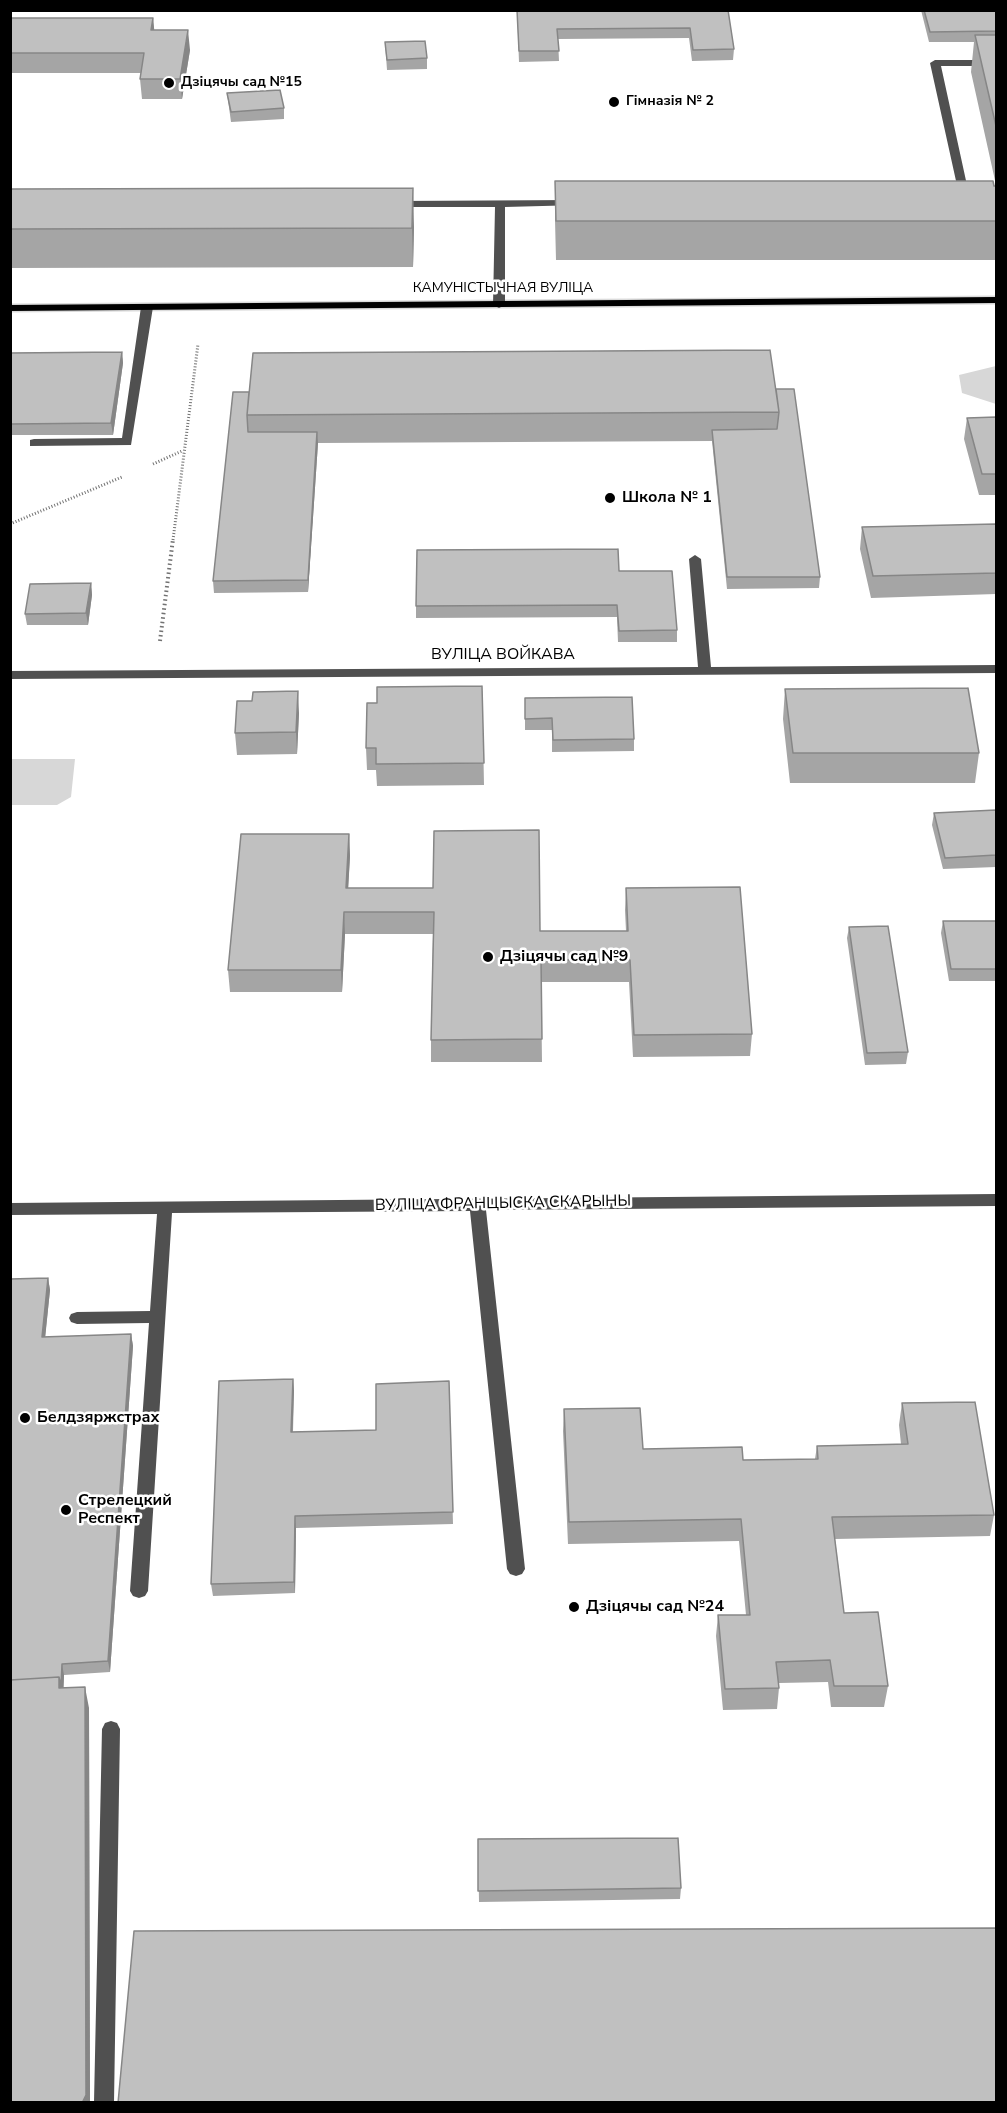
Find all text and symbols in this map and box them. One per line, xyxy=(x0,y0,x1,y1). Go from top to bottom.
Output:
place label: Дзіцячы сад №15 xyxy=(181,75,302,91)
marker: Дзіцячы сад №15 xyxy=(162,76,176,90)
place label: Гімназія № 2 xyxy=(626,94,714,110)
marker: Гімназія № 2 xyxy=(607,95,621,109)
street label: КАМУНІСТЫЧНАЯ ВУЛІЦА xyxy=(413,281,593,297)
place label: Школа № 1 xyxy=(622,488,712,508)
marker: Школа № 1 xyxy=(603,491,617,505)
street label: ВУЛІЦА ВОЙКАВА xyxy=(431,645,575,665)
place label: Дзіцячы сад №9 xyxy=(500,947,628,967)
marker: Дзіцячы сад №9 xyxy=(481,950,495,964)
street label: ВУЛІЦА ФРАНЦЫСКА СКАРЫНЫ xyxy=(375,1192,631,1216)
place label: Белдзяржстрах xyxy=(37,1408,160,1428)
marker: Белдзяржстрах xyxy=(18,1411,32,1425)
place label: Стрелецкий Респект xyxy=(78,1491,172,1529)
marker: Стрелецкий Респект xyxy=(59,1503,73,1517)
place label: Дзіцячы сад №24 xyxy=(586,1597,724,1617)
marker: Дзіцячы сад №24 xyxy=(567,1600,581,1614)

